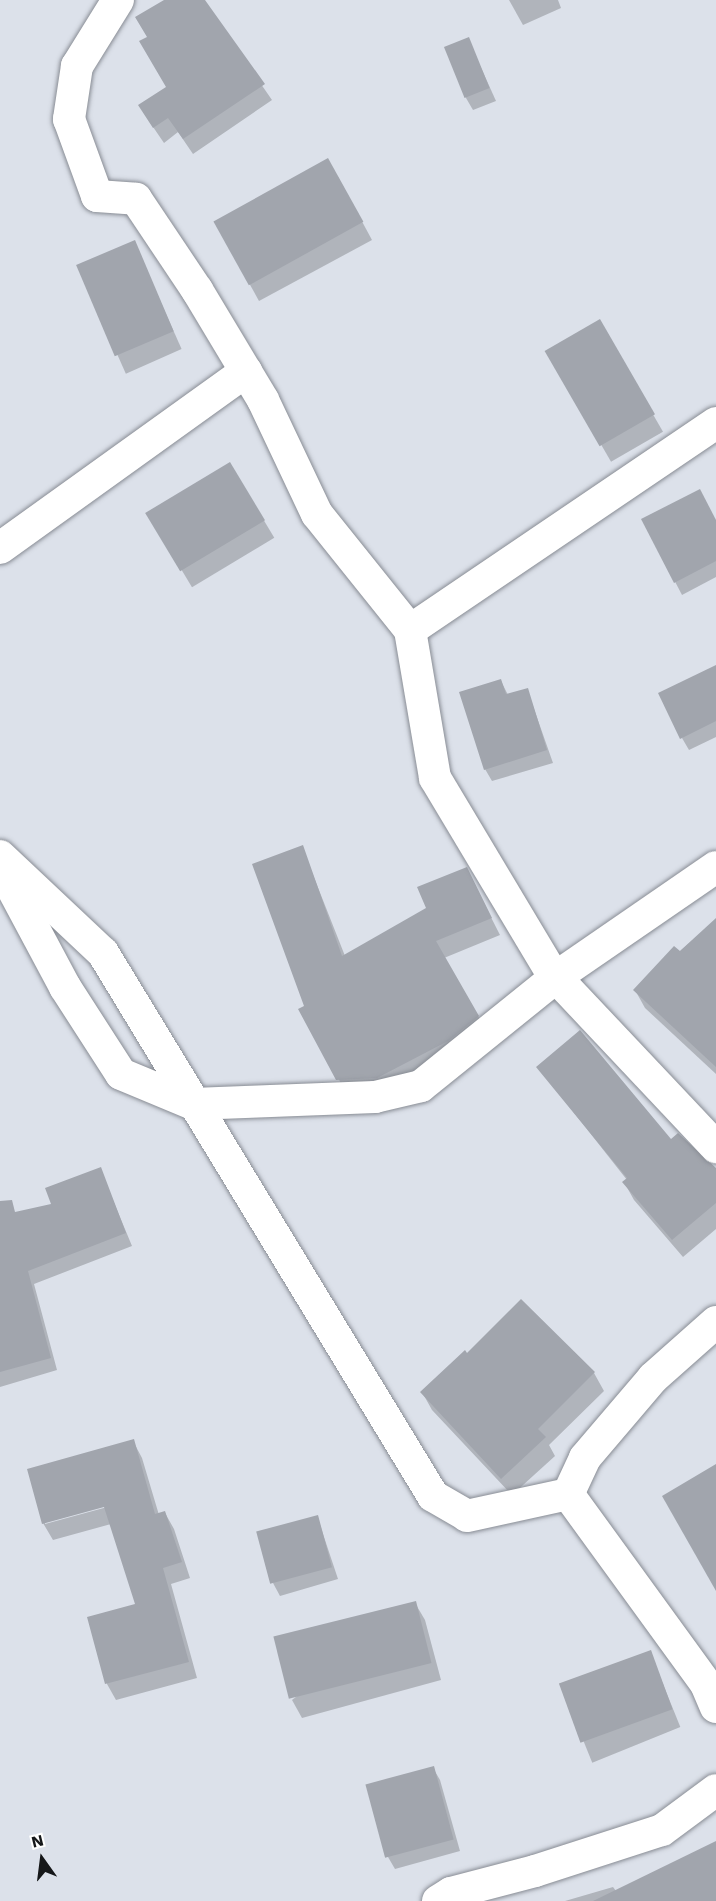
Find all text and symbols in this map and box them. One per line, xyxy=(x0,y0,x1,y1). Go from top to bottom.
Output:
north arrow xyxy=(12,1829,72,1889)
text: N xyxy=(29,1830,46,1852)

